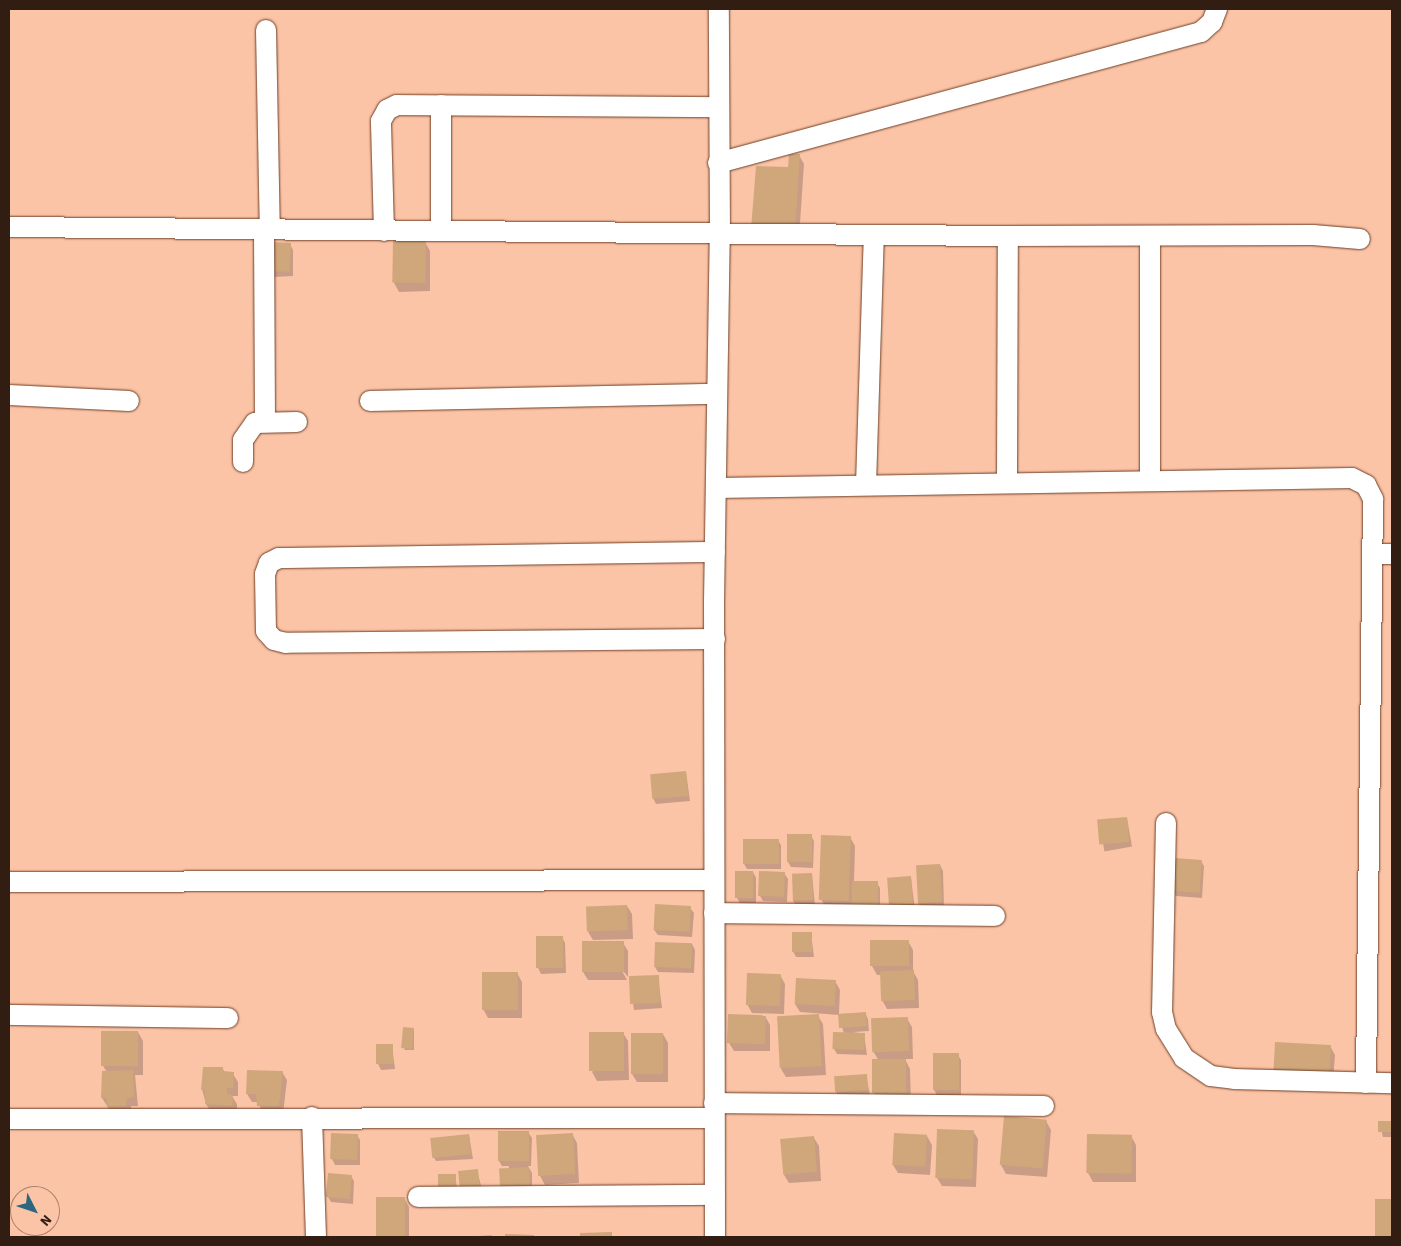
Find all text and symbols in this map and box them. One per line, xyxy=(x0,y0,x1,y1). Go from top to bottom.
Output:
north arrow xyxy=(10,1186,60,1236)
text: N xyxy=(35,1210,56,1230)

